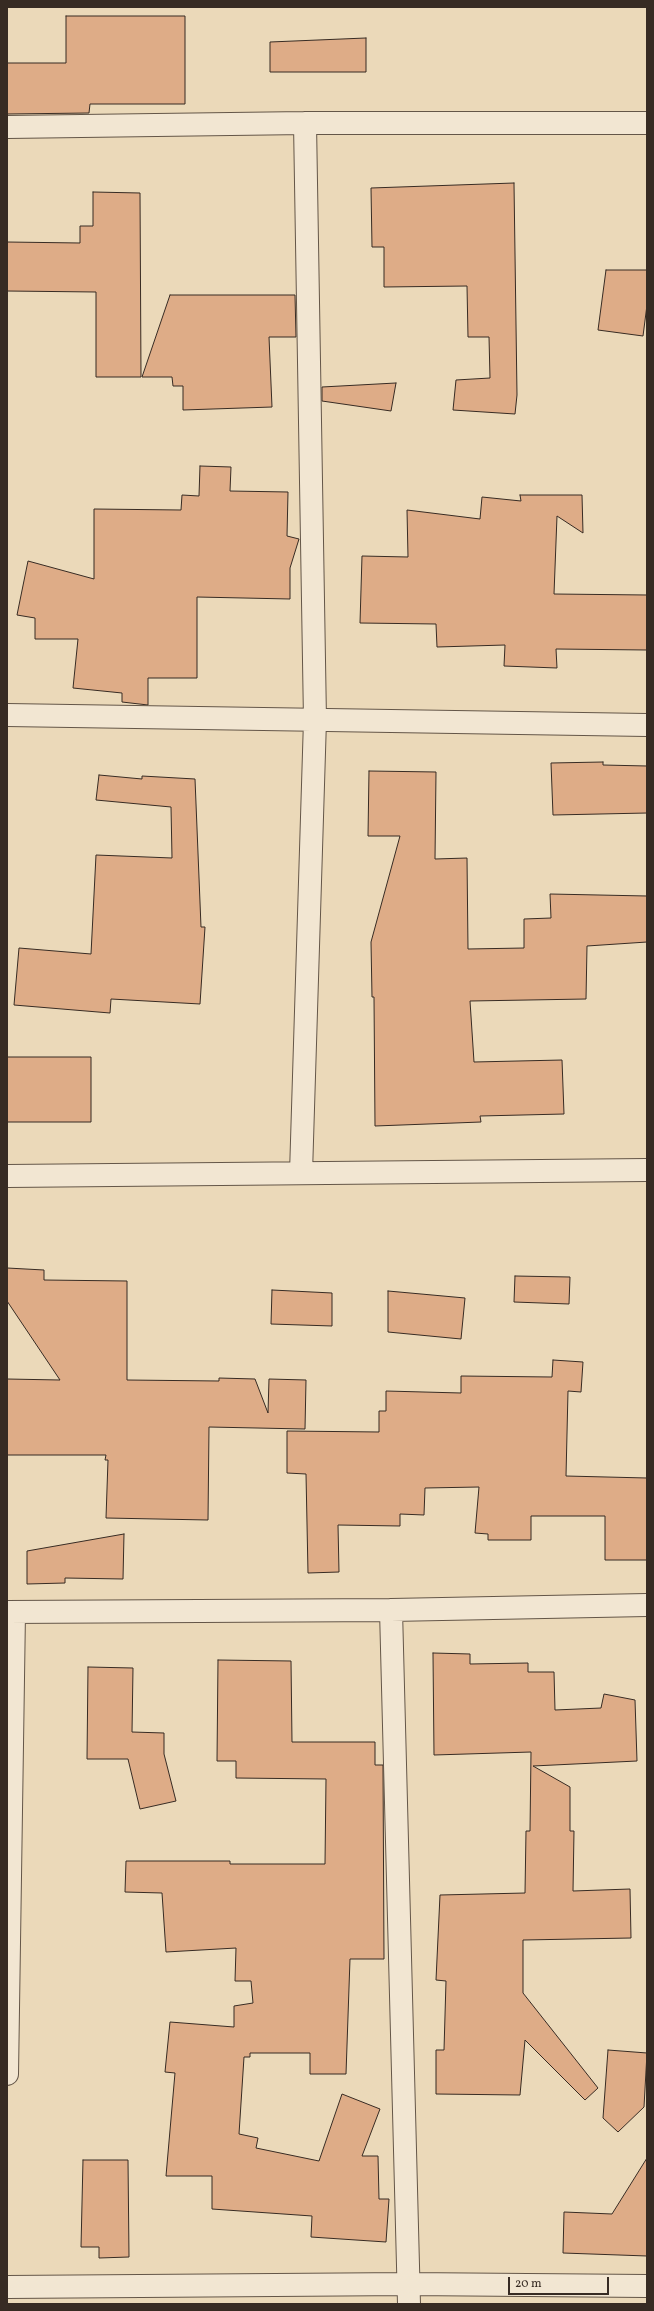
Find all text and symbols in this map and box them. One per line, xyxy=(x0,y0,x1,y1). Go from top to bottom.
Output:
scale bar xyxy=(510,2269,611,2295)
text: 20 m xyxy=(515,2276,542,2292)

